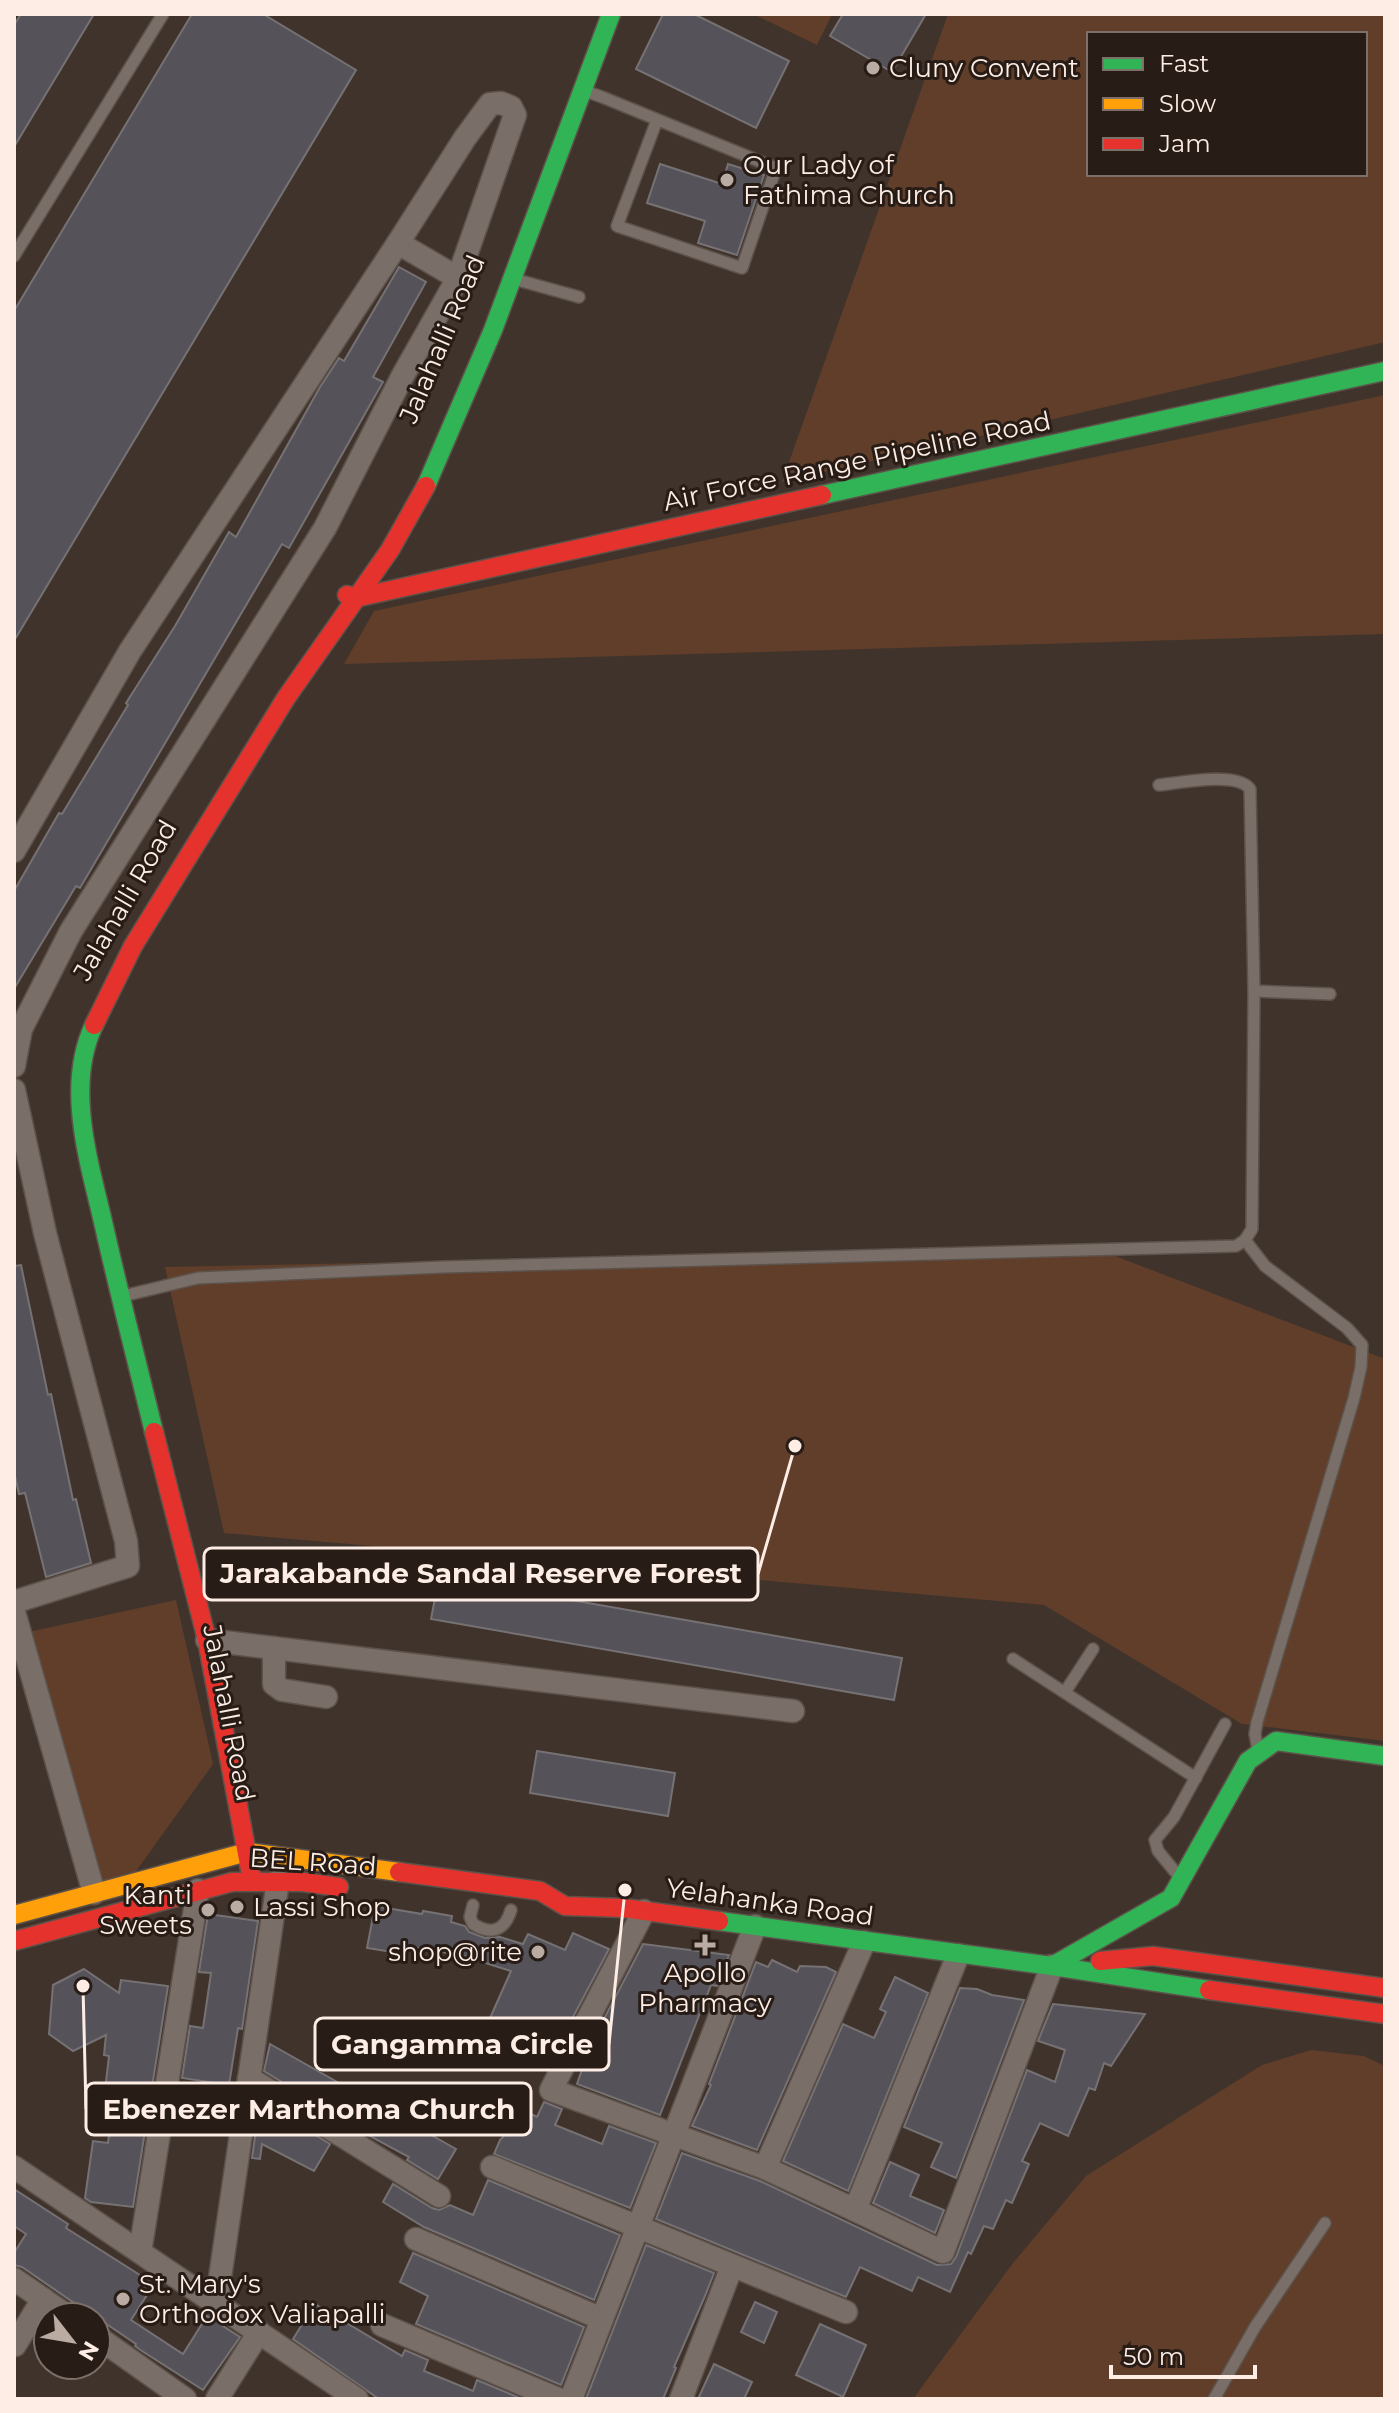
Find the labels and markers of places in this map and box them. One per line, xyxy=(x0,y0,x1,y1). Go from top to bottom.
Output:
place label: Cluny Convent xyxy=(889,52,1079,84)
marker: Cluny Convent xyxy=(864,59,882,77)
place label: Our Lady of Fathima Church xyxy=(743,149,955,211)
marker: Our Lady of Fathima Church xyxy=(718,171,736,189)
callout: Jarakabande Sandal Reserve Forest xyxy=(204,1548,758,1600)
place label: Kanti Sweets xyxy=(99,1879,192,1941)
place label: Lassi Shop xyxy=(253,1891,390,1923)
marker: Lassi Shop xyxy=(228,1898,246,1916)
marker: Kanti Sweets xyxy=(199,1901,217,1919)
place label: shop@rite xyxy=(388,1936,522,1968)
marker: Apollo Pharmacy xyxy=(696,1936,714,1954)
marker: shop@rite xyxy=(529,1943,547,1961)
place label: Apollo Pharmacy xyxy=(638,1957,773,2019)
callout: Gangamma Circle xyxy=(315,2018,609,2070)
callout: Ebenezer Marthoma Church xyxy=(86,2083,531,2135)
place label: St. Mary's Orthodox Valiapalli xyxy=(139,2268,386,2330)
marker: St. Mary's Orthodox Valiapalli xyxy=(114,2290,132,2308)

